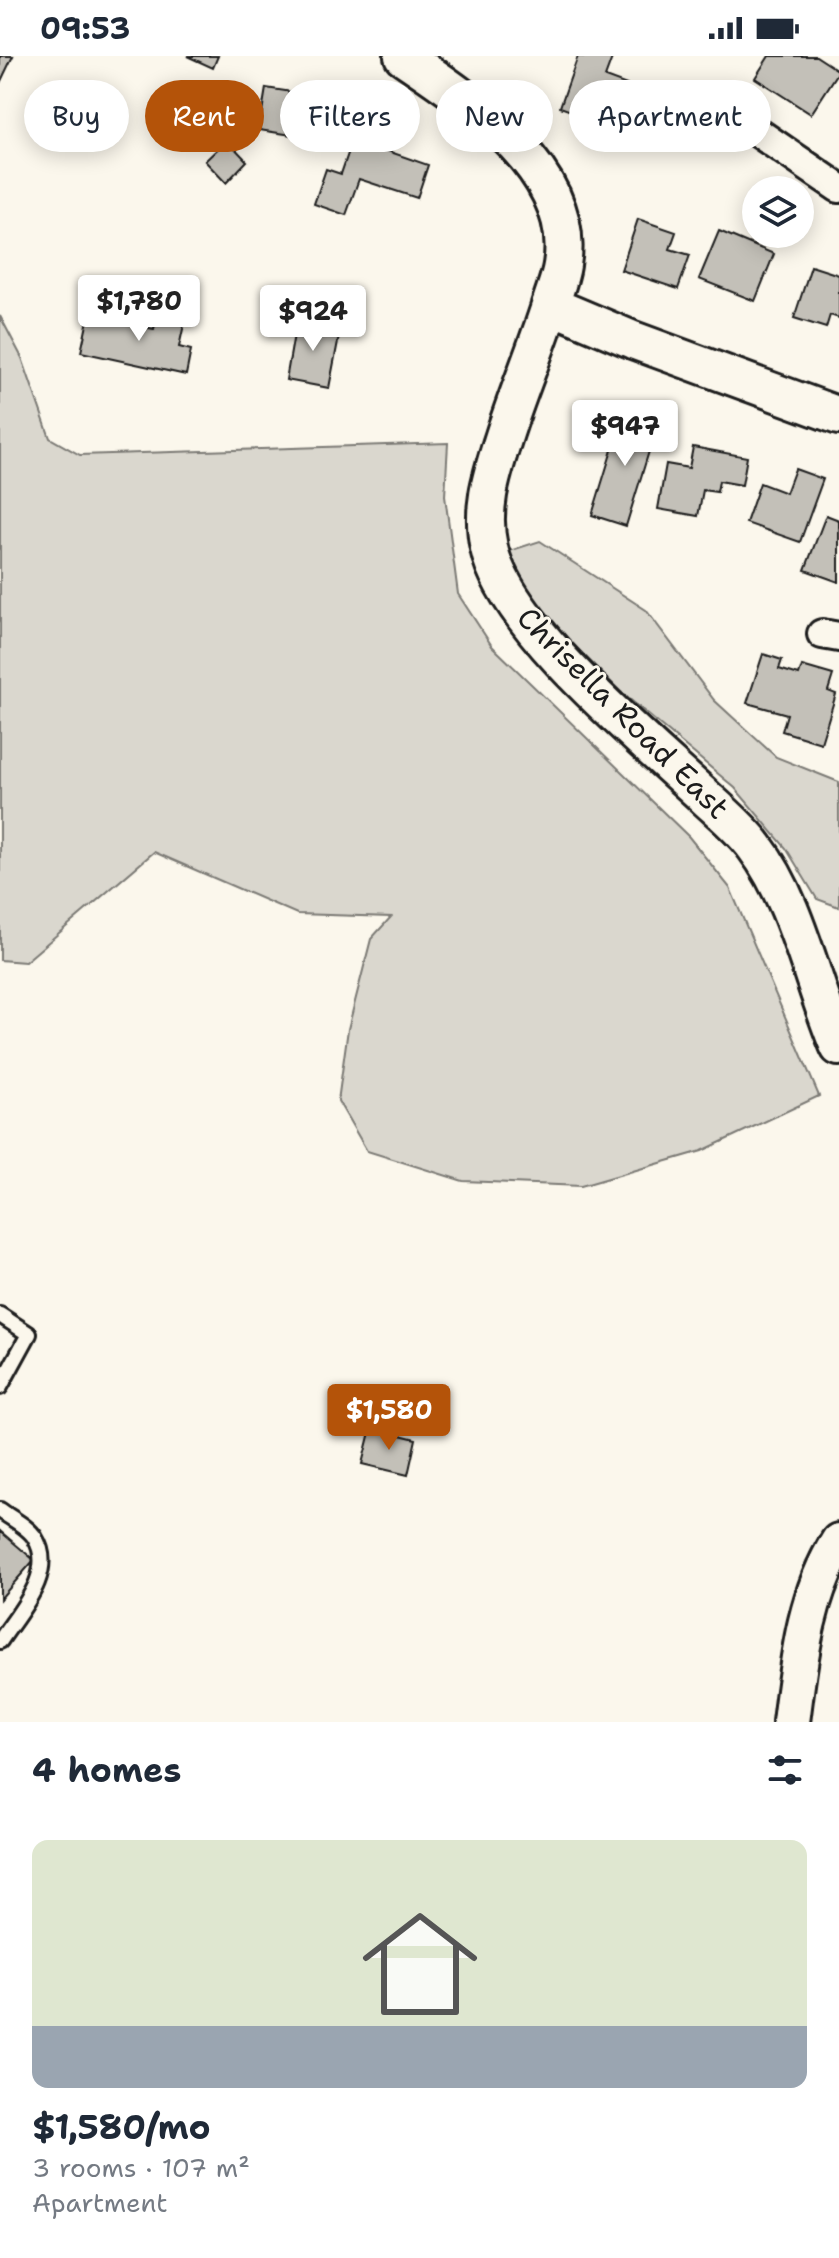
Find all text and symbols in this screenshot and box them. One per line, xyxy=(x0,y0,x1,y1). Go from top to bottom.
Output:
text: 09:53 xyxy=(40,8,130,49)
chip: Buy xyxy=(24,80,129,152)
chip: Rent xyxy=(145,80,264,152)
chip: Filters xyxy=(280,80,420,152)
chip: New xyxy=(436,80,553,152)
chip: Apartment xyxy=(569,80,771,152)
map controls xyxy=(742,176,814,248)
button: layers xyxy=(742,176,814,248)
pin: $1,780 xyxy=(74,275,204,343)
text: $1,780 xyxy=(96,283,182,318)
pin: $924 xyxy=(266,285,360,353)
text: $924 xyxy=(278,293,348,328)
pin: $947 xyxy=(578,400,672,468)
text: $947 xyxy=(590,408,660,443)
street label: Chrisella Road East xyxy=(508,597,739,828)
pin: $1,580 xyxy=(324,1384,454,1452)
text: $1,580 xyxy=(345,1392,433,1427)
text: 4 homes xyxy=(32,1747,181,1793)
icon: filters xyxy=(763,1748,807,1792)
icon: home xyxy=(348,1892,492,2036)
text: $1,580/mo xyxy=(32,2104,211,2150)
text: 3 rooms · 107 m² xyxy=(32,2150,250,2185)
text: Apartment xyxy=(32,2185,168,2220)

